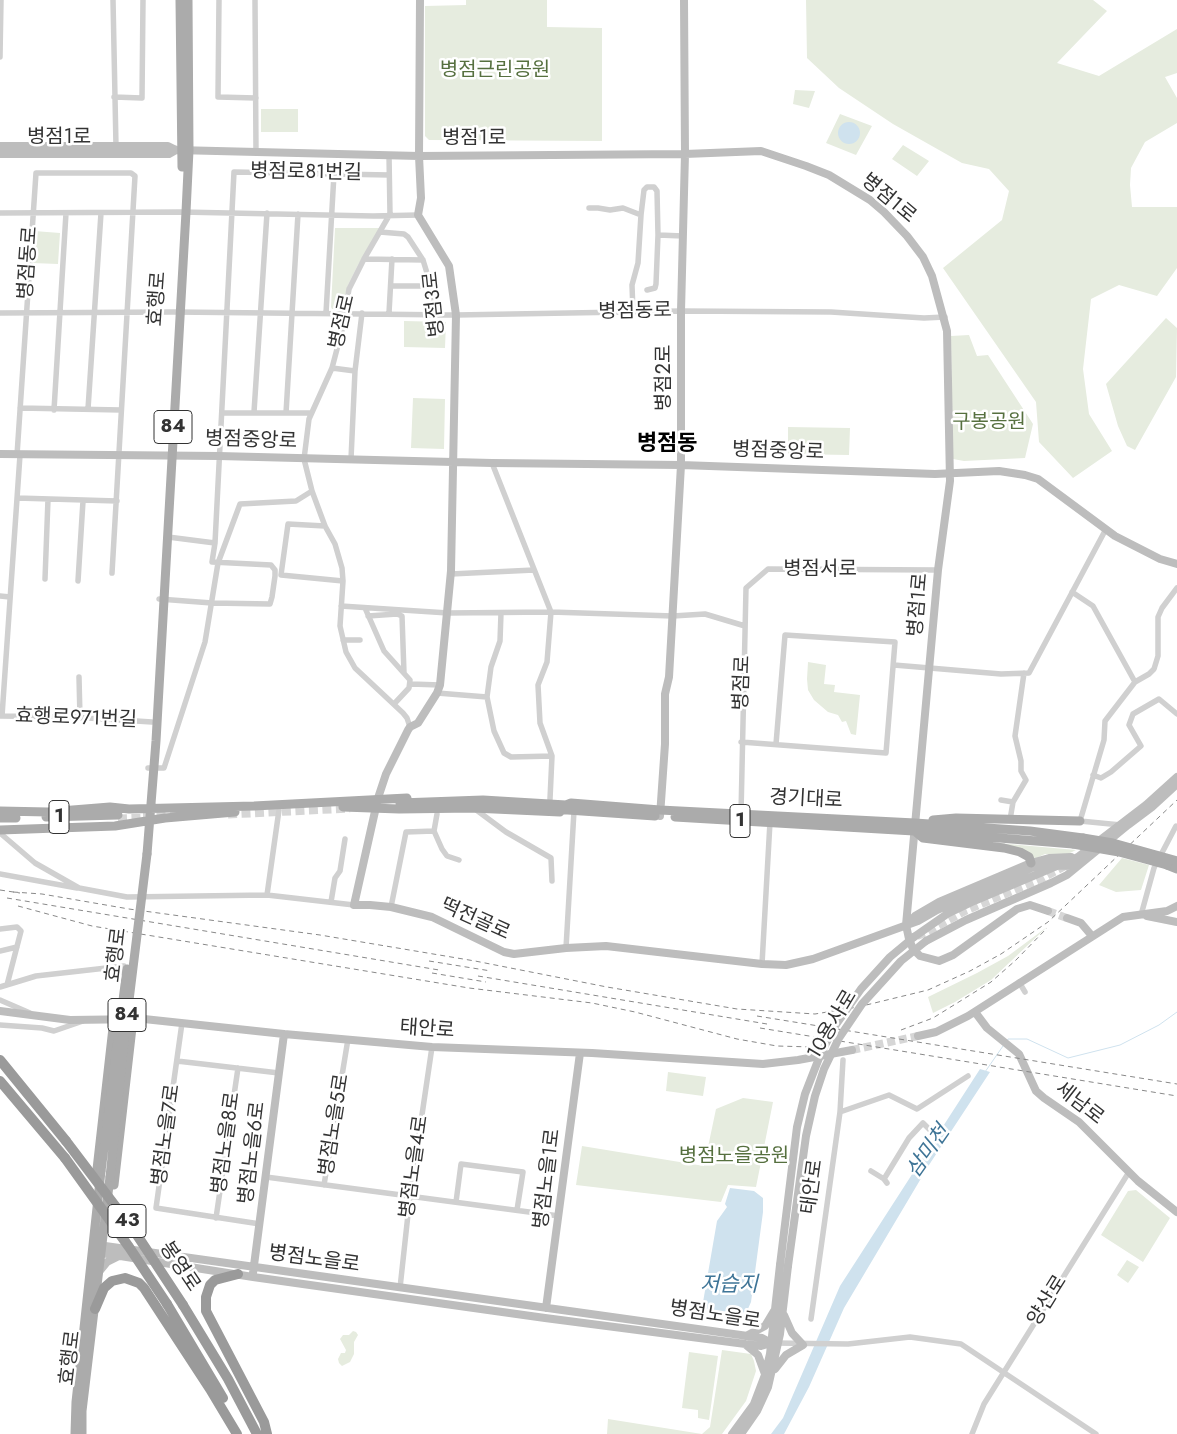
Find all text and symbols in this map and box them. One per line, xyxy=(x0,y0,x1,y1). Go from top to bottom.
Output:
park label: 병점근린공원 xyxy=(440,59,550,83)
street label: 병점1로 xyxy=(27,126,91,150)
street label: 병점1로 xyxy=(442,127,506,151)
street label: 병점로81번길 xyxy=(250,160,362,186)
street label: 병점1로 xyxy=(856,169,920,229)
street label: 병점동로 xyxy=(14,225,44,301)
street label: 병점3로 xyxy=(420,270,450,338)
street label: 효행로 xyxy=(144,271,172,327)
street label: 병점로 xyxy=(325,292,361,352)
street label: 병점동로 xyxy=(598,299,672,325)
street label: 병점2로 xyxy=(653,345,677,411)
road number: 84 xyxy=(154,411,192,444)
park label: 구봉공원 xyxy=(952,411,1026,435)
street label: 병점중앙로 xyxy=(205,427,297,455)
district label: 병점동 xyxy=(637,432,697,458)
street label: 병점중앙로 xyxy=(732,438,824,466)
street label: 병점서로 xyxy=(783,558,857,582)
street label: 병점1로 xyxy=(904,572,934,638)
street label: 병점로 xyxy=(730,655,756,711)
street label: 효행로971번길 xyxy=(14,705,138,733)
street label: 경기대로 xyxy=(769,786,843,814)
road number: 1 xyxy=(49,800,69,834)
road number: 1 xyxy=(730,804,750,838)
street label: 떡전골로 xyxy=(437,894,513,946)
street label: 효행로 xyxy=(102,926,132,984)
street label: 10용사로 xyxy=(803,986,863,1064)
road number: 84 xyxy=(108,998,146,1032)
street label: 태안로 xyxy=(399,1016,455,1044)
street label: 병점노을5로 xyxy=(315,1072,355,1178)
street label: 세남로 xyxy=(1050,1078,1108,1130)
street label: 병점노을7로 xyxy=(148,1083,186,1187)
street label: 병점노을8로 xyxy=(208,1090,246,1196)
street label: 병점노을6로 xyxy=(235,1100,271,1206)
street label: 병점노을4로 xyxy=(396,1114,434,1220)
water label: 삼미천 xyxy=(902,1121,956,1183)
street label: 병점노을1로 xyxy=(530,1127,566,1231)
park label: 병점노을공원 xyxy=(679,1145,789,1169)
street label: 태안로 xyxy=(797,1158,829,1216)
road number: 43 xyxy=(108,1204,146,1238)
street label: 봉영로 xyxy=(154,1237,204,1297)
street label: 병점노을로 xyxy=(267,1242,361,1278)
street label: 양산로 xyxy=(1023,1271,1073,1331)
water label: 저습지 xyxy=(700,1273,758,1299)
street label: 병점노을로 xyxy=(668,1297,762,1335)
street label: 효행로 xyxy=(56,1329,86,1387)

